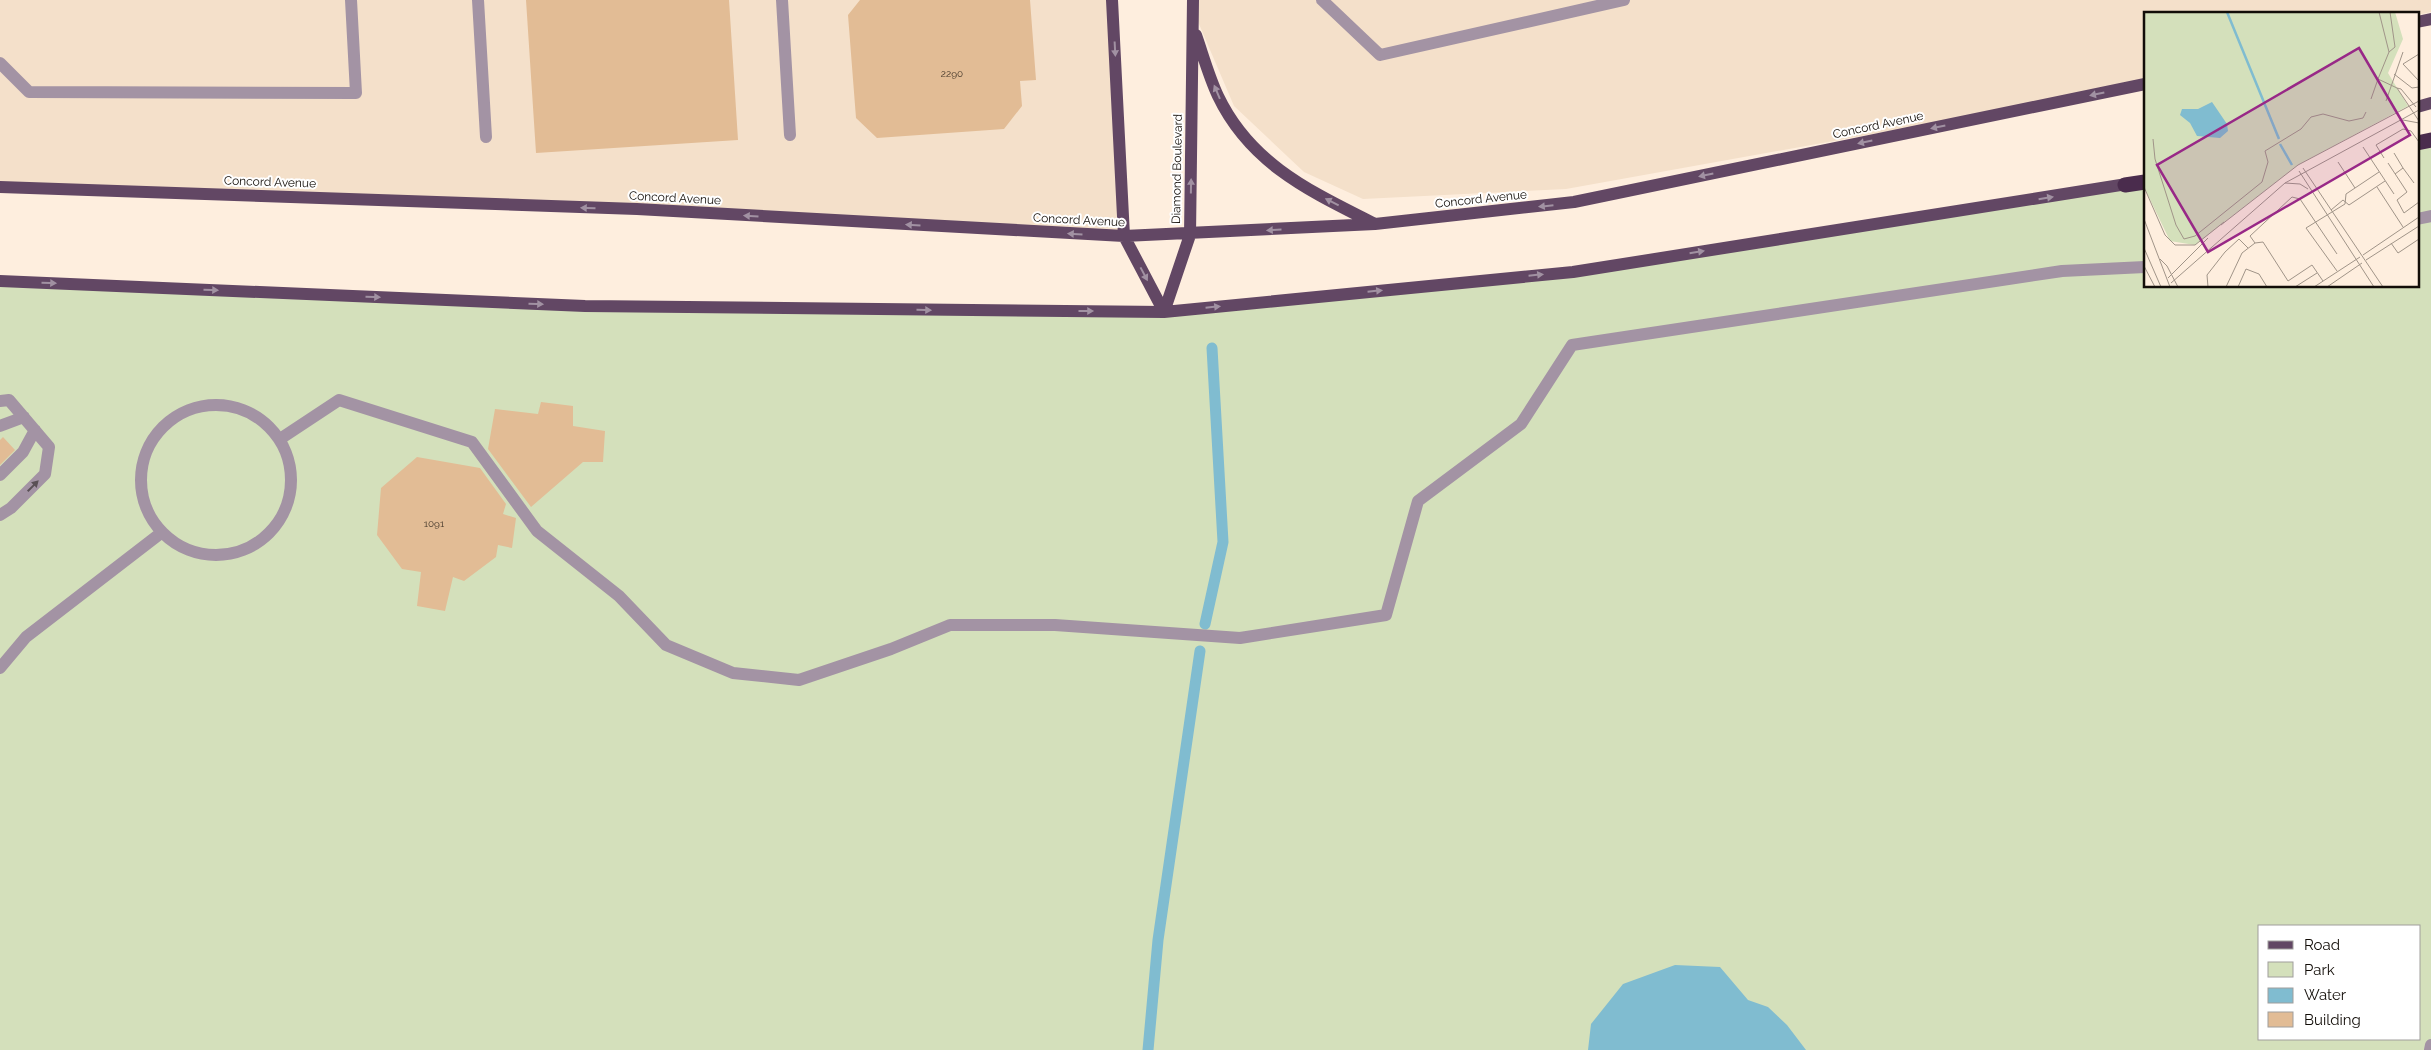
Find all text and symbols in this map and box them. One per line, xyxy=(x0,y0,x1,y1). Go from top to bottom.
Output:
inset map xyxy=(2144,12,2418,288)
one-way arrow xyxy=(1111,41,1119,57)
house number: 2290 xyxy=(941,68,963,79)
one-way arrow xyxy=(1213,85,1221,99)
one-way arrow xyxy=(2090,90,2105,98)
street label: Concord Avenue xyxy=(1831,109,1925,141)
street label: Diamond Boulevard xyxy=(1169,114,1185,224)
one-way arrow xyxy=(1930,123,1946,131)
one-way arrow xyxy=(1857,138,1872,146)
one-way arrow xyxy=(1698,171,1713,179)
street label: Concord Avenue xyxy=(224,173,316,191)
one-way arrow xyxy=(1187,178,1195,194)
street label: Concord Avenue xyxy=(1434,187,1528,211)
street label: Concord Avenue xyxy=(629,189,721,207)
one-way arrow xyxy=(2038,194,2054,202)
one-way arrow xyxy=(1325,198,1339,206)
one-way arrow xyxy=(1538,202,1554,210)
one-way arrow xyxy=(580,203,596,211)
one-way arrow xyxy=(742,211,758,219)
street label: Concord Avenue xyxy=(1033,211,1125,229)
one-way arrow xyxy=(905,220,921,228)
one-way arrow xyxy=(1266,226,1282,234)
one-way arrow xyxy=(1067,230,1083,238)
one-way arrow xyxy=(1690,248,1706,256)
one-way arrow xyxy=(1140,267,1148,282)
one-way arrow xyxy=(1529,271,1545,279)
one-way arrow xyxy=(41,280,57,288)
one-way arrow xyxy=(203,287,219,295)
one-way arrow xyxy=(1367,287,1383,295)
one-way arrow xyxy=(366,293,382,301)
one-way arrow xyxy=(528,300,544,308)
one-way arrow xyxy=(1205,303,1221,311)
one-way arrow xyxy=(916,306,932,314)
one-way arrow xyxy=(1078,307,1094,315)
one-way arrow xyxy=(27,480,39,492)
house number: 1091 xyxy=(424,518,445,529)
legend xyxy=(2258,925,2421,1040)
text: Road xyxy=(2304,936,2340,954)
text: Park xyxy=(2304,961,2335,979)
text: Water xyxy=(2304,986,2347,1004)
text: Building xyxy=(2304,1011,2361,1029)

